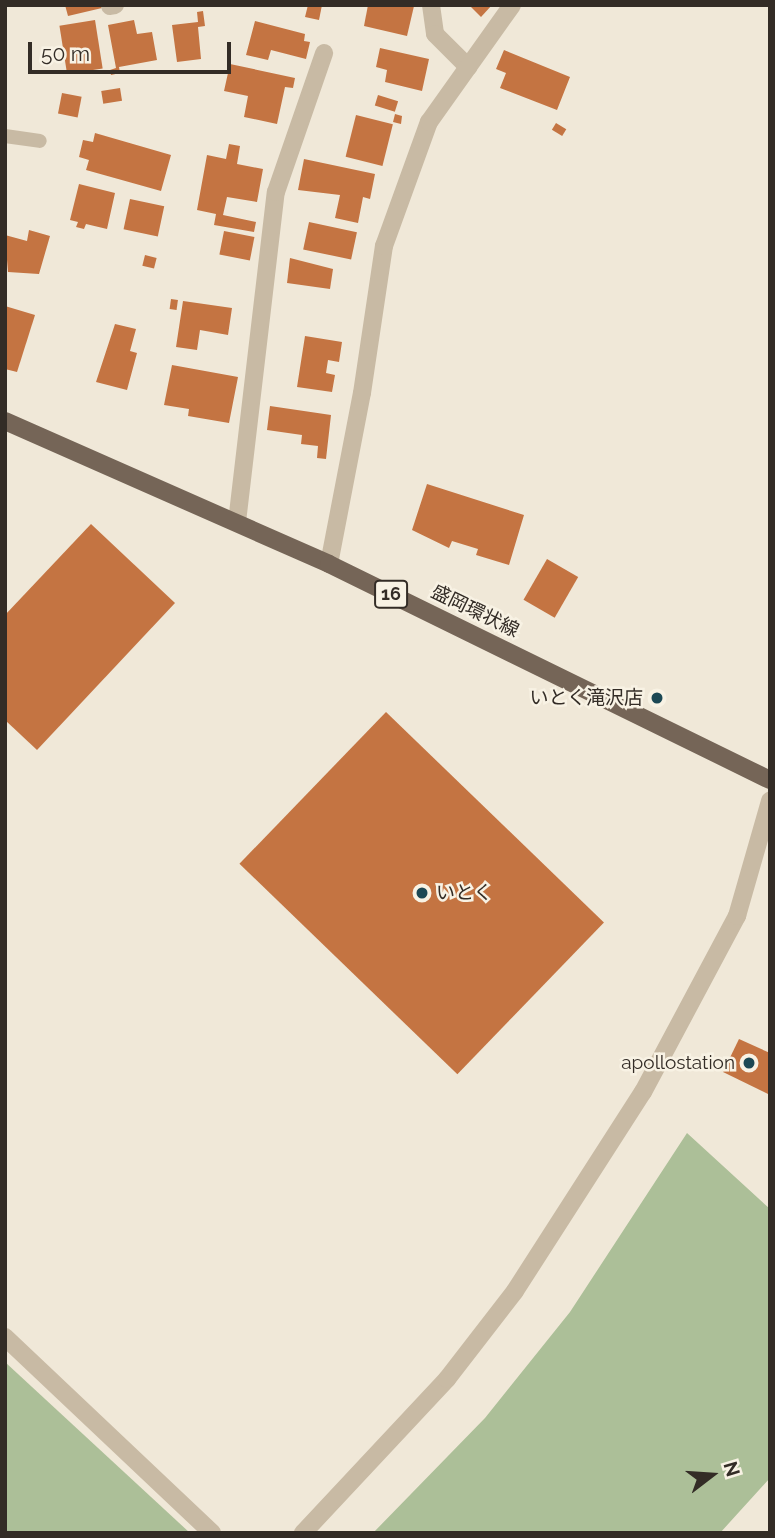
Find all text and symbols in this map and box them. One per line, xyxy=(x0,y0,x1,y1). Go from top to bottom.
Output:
scale bar xyxy=(32,28,234,72)
text: 50 m xyxy=(41,41,90,66)
road number: 16 xyxy=(374,580,408,608)
street label: 盛岡環状線 xyxy=(427,580,523,642)
place label: いとく滝沢店 xyxy=(529,687,643,709)
marker: いとく滝沢店 xyxy=(649,690,665,706)
place label: いとく xyxy=(436,882,493,904)
marker: いとく xyxy=(414,885,430,901)
place label: apollostation xyxy=(621,1052,735,1074)
marker: apollostation xyxy=(741,1055,757,1071)
north arrow xyxy=(677,1440,747,1510)
text: N xyxy=(719,1459,745,1479)

